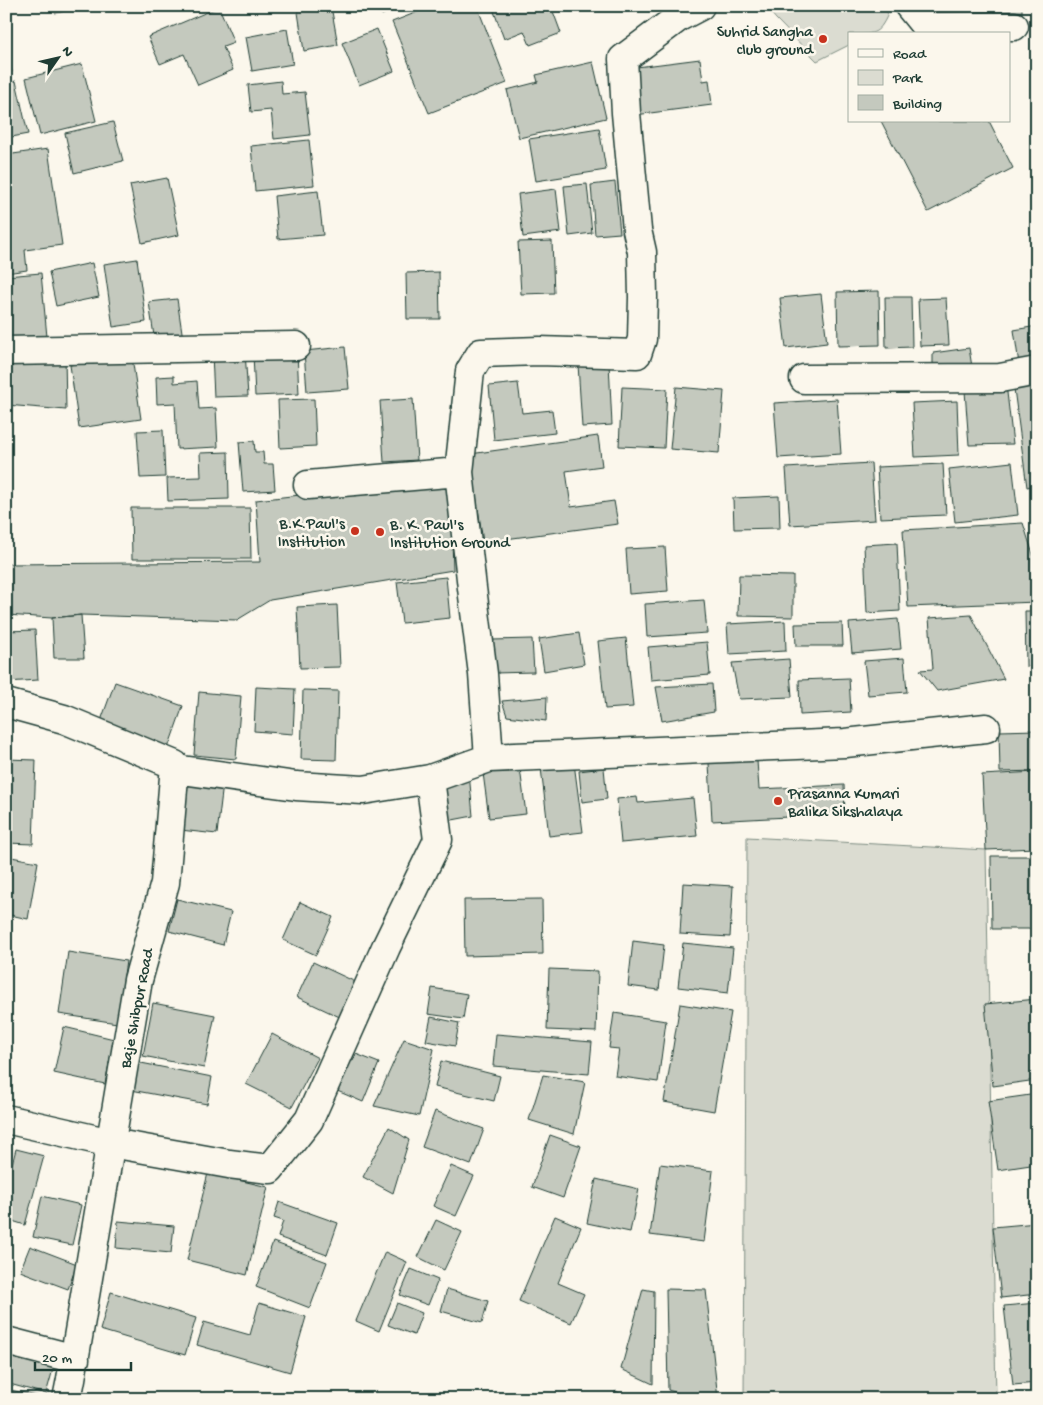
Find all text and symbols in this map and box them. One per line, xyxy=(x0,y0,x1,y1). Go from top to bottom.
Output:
place label: Suhrid Sangha club ground xyxy=(717,24,815,61)
north arrow xyxy=(32,32,82,82)
legend xyxy=(848,32,1010,122)
marker: Suhrid Sangha club ground xyxy=(817,33,829,45)
text: N xyxy=(57,44,76,61)
text: Road xyxy=(893,46,927,64)
text: Park xyxy=(892,70,923,88)
text: Building xyxy=(892,96,942,114)
place label: B.K.Paul's Institution xyxy=(278,516,346,553)
place label: B. K. Paul's Institution Ground xyxy=(389,517,511,554)
marker: B.K.Paul's Institution xyxy=(349,525,361,537)
marker: B. K. Paul's Institution Ground xyxy=(374,526,386,538)
place label: Prasanna Kumari Balika Sikshalaya xyxy=(787,786,904,823)
marker: Prasanna Kumari Balika Sikshalaya xyxy=(772,795,784,807)
street label: Baje Shibpur Road xyxy=(117,946,160,1071)
scale bar xyxy=(35,1340,131,1372)
text: 20 m xyxy=(42,1350,72,1368)

